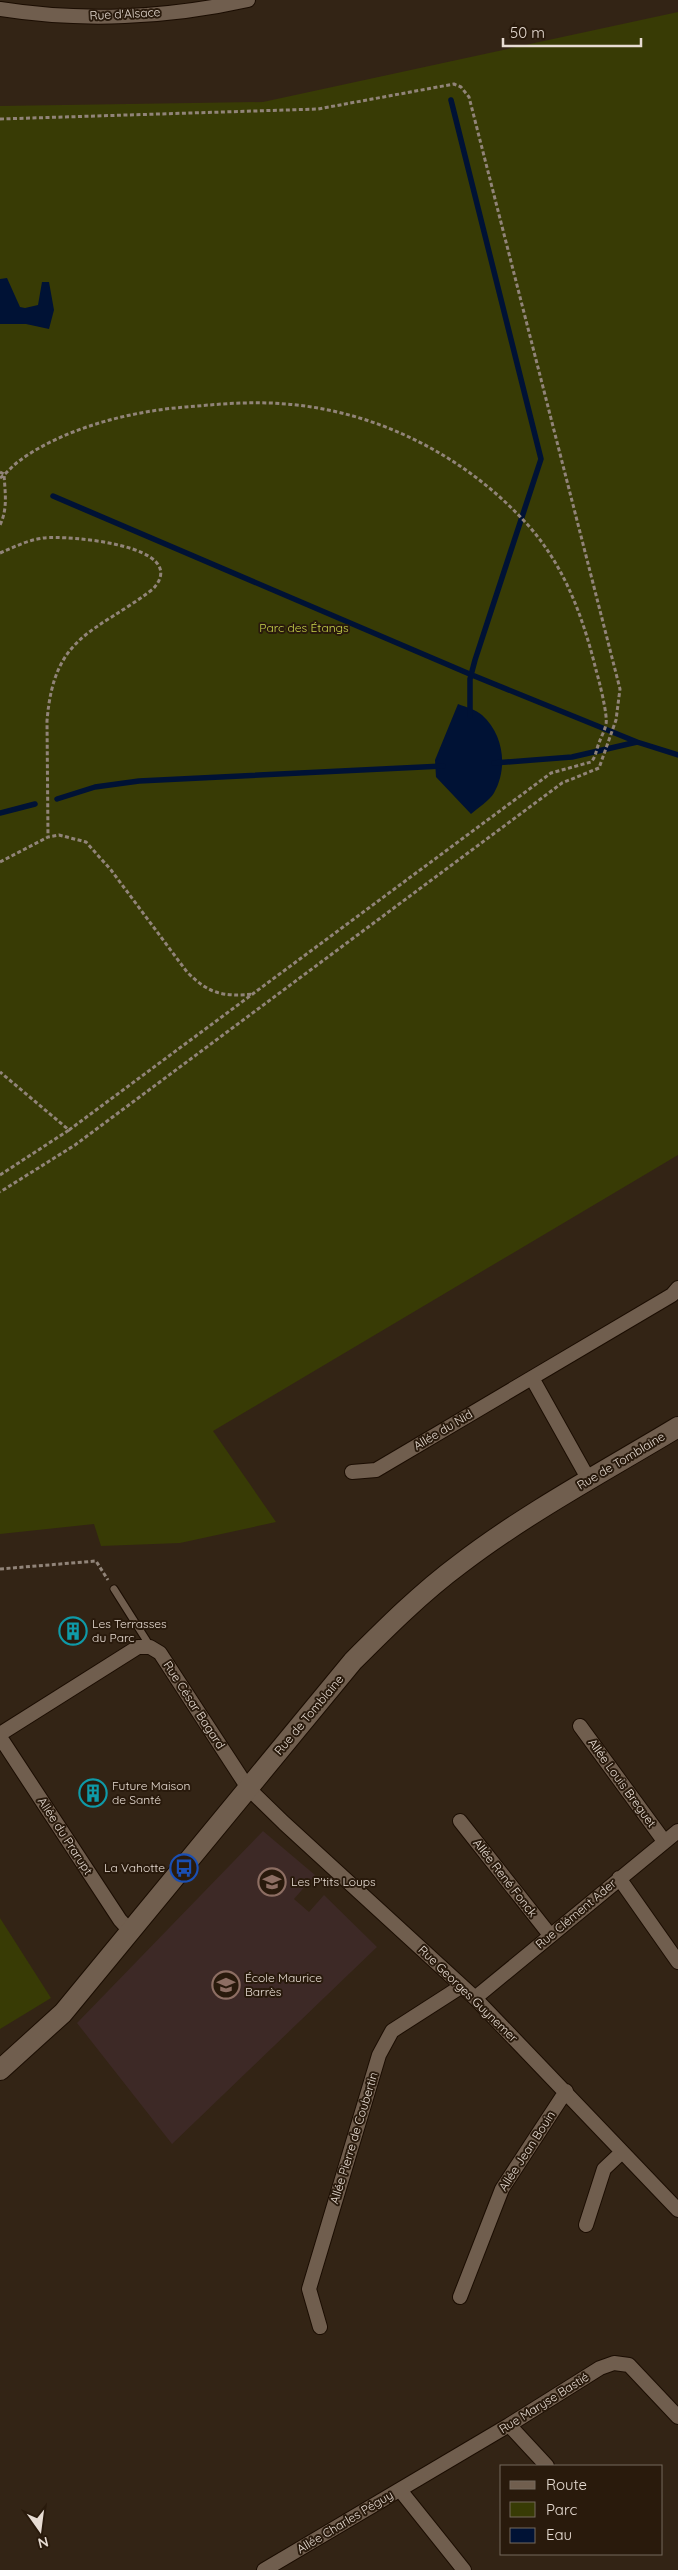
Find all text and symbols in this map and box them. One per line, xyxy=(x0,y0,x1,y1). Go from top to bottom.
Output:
street label: Rue d'Alsace xyxy=(89,4,161,23)
scale bar xyxy=(503,15,640,47)
text: 50 m xyxy=(510,23,545,42)
park label: Parc des Étangs xyxy=(259,620,349,635)
street label: Allée du Nid xyxy=(411,1406,475,1453)
street label: Rue de Tomblaine xyxy=(574,1428,668,1493)
building icon: Les Terrasses du Parc xyxy=(58,1616,88,1646)
place label: Les Terrasses du Parc xyxy=(92,1616,167,1645)
street label: Rue César Bagard xyxy=(160,1658,228,1751)
street label: Rue de Tomblaine xyxy=(271,1671,347,1758)
street label: Allée Louis Breguet xyxy=(585,1735,660,1830)
building icon: Future Maison de Santé xyxy=(78,1778,108,1808)
place label: Future Maison de Santé xyxy=(112,1778,190,1807)
street label: Allée du Prarupt xyxy=(35,1794,96,1877)
street label: Allée René Fonck xyxy=(470,1836,541,1920)
bus stop icon: La Vahotte xyxy=(169,1853,199,1883)
place label: La Vahotte xyxy=(104,1860,165,1875)
school or university icon: Les P'tits Loups xyxy=(257,1867,287,1897)
place label: Les P'tits Loups xyxy=(291,1874,376,1889)
street label: Rue Clément Ader xyxy=(532,1875,619,1952)
street label: Rue Georges Guynemer xyxy=(415,1942,522,2045)
school or university icon: École Maurice Barrès xyxy=(211,1970,241,2000)
place label: École Maurice Barrès xyxy=(245,1970,322,1999)
street label: Allée Pierre de Coubertin xyxy=(326,2070,381,2206)
street label: Allée Jean Bouin xyxy=(495,2108,558,2194)
street label: Rue Maryse Bastié xyxy=(496,2369,592,2436)
legend xyxy=(500,2465,663,2555)
text: Route xyxy=(546,2475,587,2494)
street label: Allée Charles Péguy xyxy=(294,2487,396,2556)
text: Parc xyxy=(546,2500,577,2519)
north arrow xyxy=(15,2505,65,2555)
text: Eau xyxy=(546,2525,572,2544)
text: N xyxy=(36,2533,50,2553)

